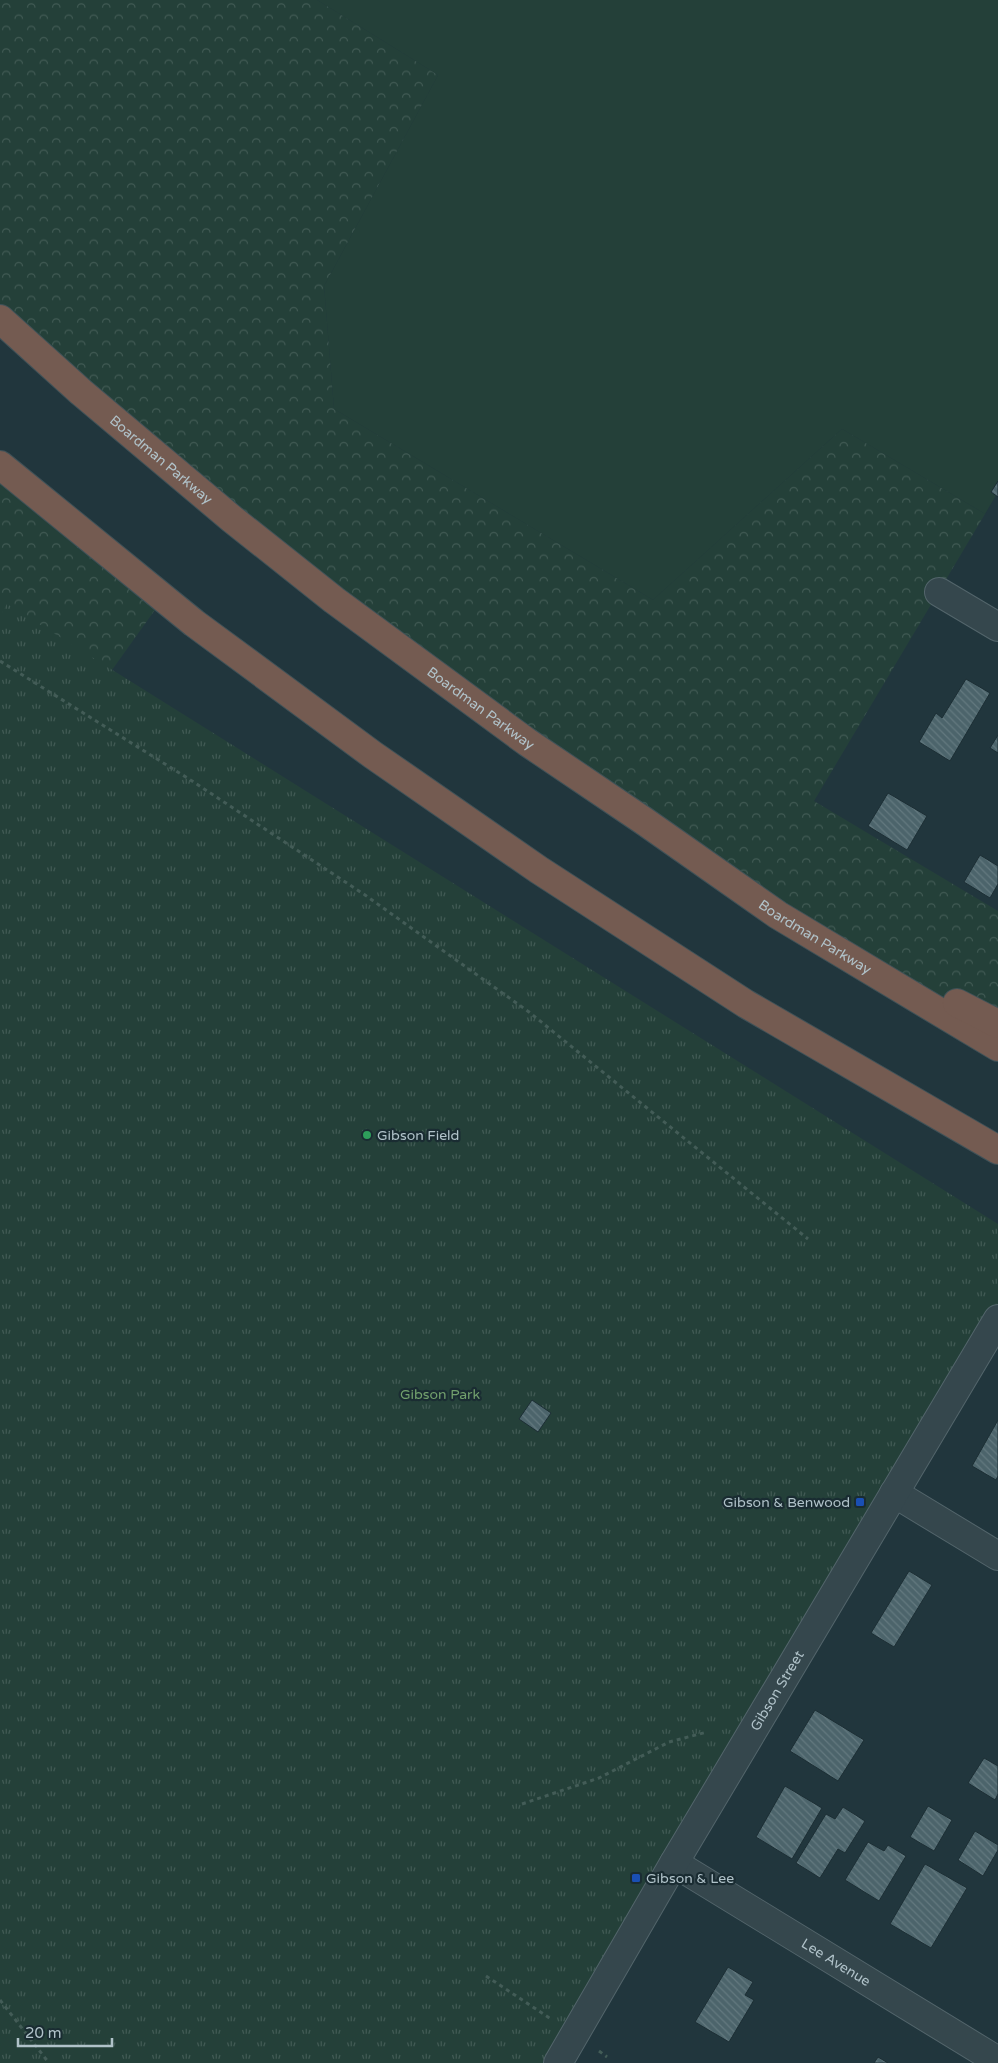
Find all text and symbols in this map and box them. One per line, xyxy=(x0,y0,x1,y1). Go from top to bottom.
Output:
street label: Boardman Parkway xyxy=(106,412,216,508)
street label: Boardman Parkway xyxy=(424,663,538,754)
street label: Boardman Parkway xyxy=(755,896,875,978)
place label: Gibson Field xyxy=(377,1127,459,1144)
marker: Gibson Field xyxy=(361,1129,373,1141)
park label: Gibson Park xyxy=(400,1386,480,1403)
place label: Gibson & Benwood xyxy=(723,1494,850,1511)
marker: Gibson & Benwood xyxy=(854,1496,866,1508)
street label: Gibson Street xyxy=(747,1647,808,1734)
place label: Gibson & Lee xyxy=(646,1870,734,1887)
marker: Gibson & Lee xyxy=(630,1872,642,1884)
street label: Lee Avenue xyxy=(798,1935,874,1990)
scale bar xyxy=(18,2016,111,2048)
text: 20 m xyxy=(25,2024,62,2042)

